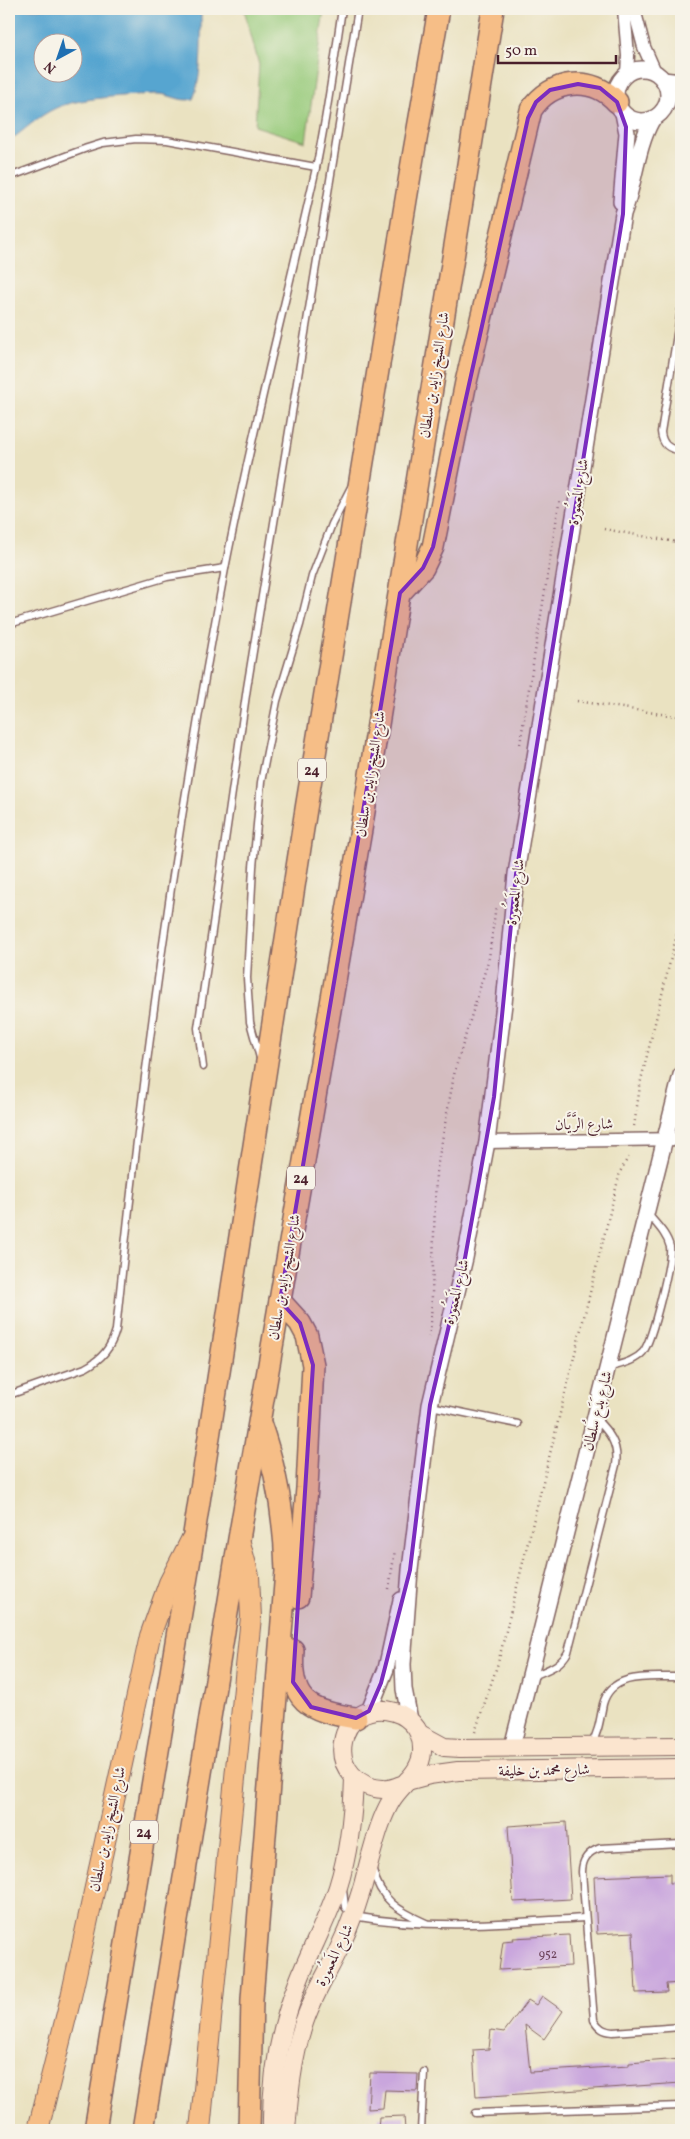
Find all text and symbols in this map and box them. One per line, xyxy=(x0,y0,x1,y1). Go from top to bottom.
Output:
north arrow xyxy=(32,32,82,82)
scale bar xyxy=(498,32,615,64)
text: 50 m xyxy=(505,41,537,62)
text: N xyxy=(41,56,61,77)
street label: شارع الشيخ زايد بن سلطان xyxy=(415,311,458,440)
street label: شارع المَعمُورة xyxy=(560,457,596,527)
street label: شارع الشيخ زايد بن سلطان xyxy=(351,710,394,839)
road number: 24 xyxy=(298,758,326,782)
street label: شارع المَعمُورة xyxy=(498,857,532,927)
street label: شارع الرَّيَّان xyxy=(555,1111,613,1138)
road number: 24 xyxy=(287,1166,315,1190)
street label: شارع الشيخ زايد بن سلطان xyxy=(264,1213,309,1342)
street label: شارع المَعمُورة xyxy=(435,1256,477,1328)
street label: شارع بَدَع سُلطان xyxy=(575,1368,619,1454)
street label: شارع محمد بن خليفة xyxy=(498,1760,590,1784)
street label: شارع الشيخ زايد بن سلطان xyxy=(85,1765,134,1894)
road number: 24 xyxy=(130,1820,158,1844)
street label: شارع المَعمُورة xyxy=(308,1919,360,1991)
house number: 952 xyxy=(539,1947,557,1963)

